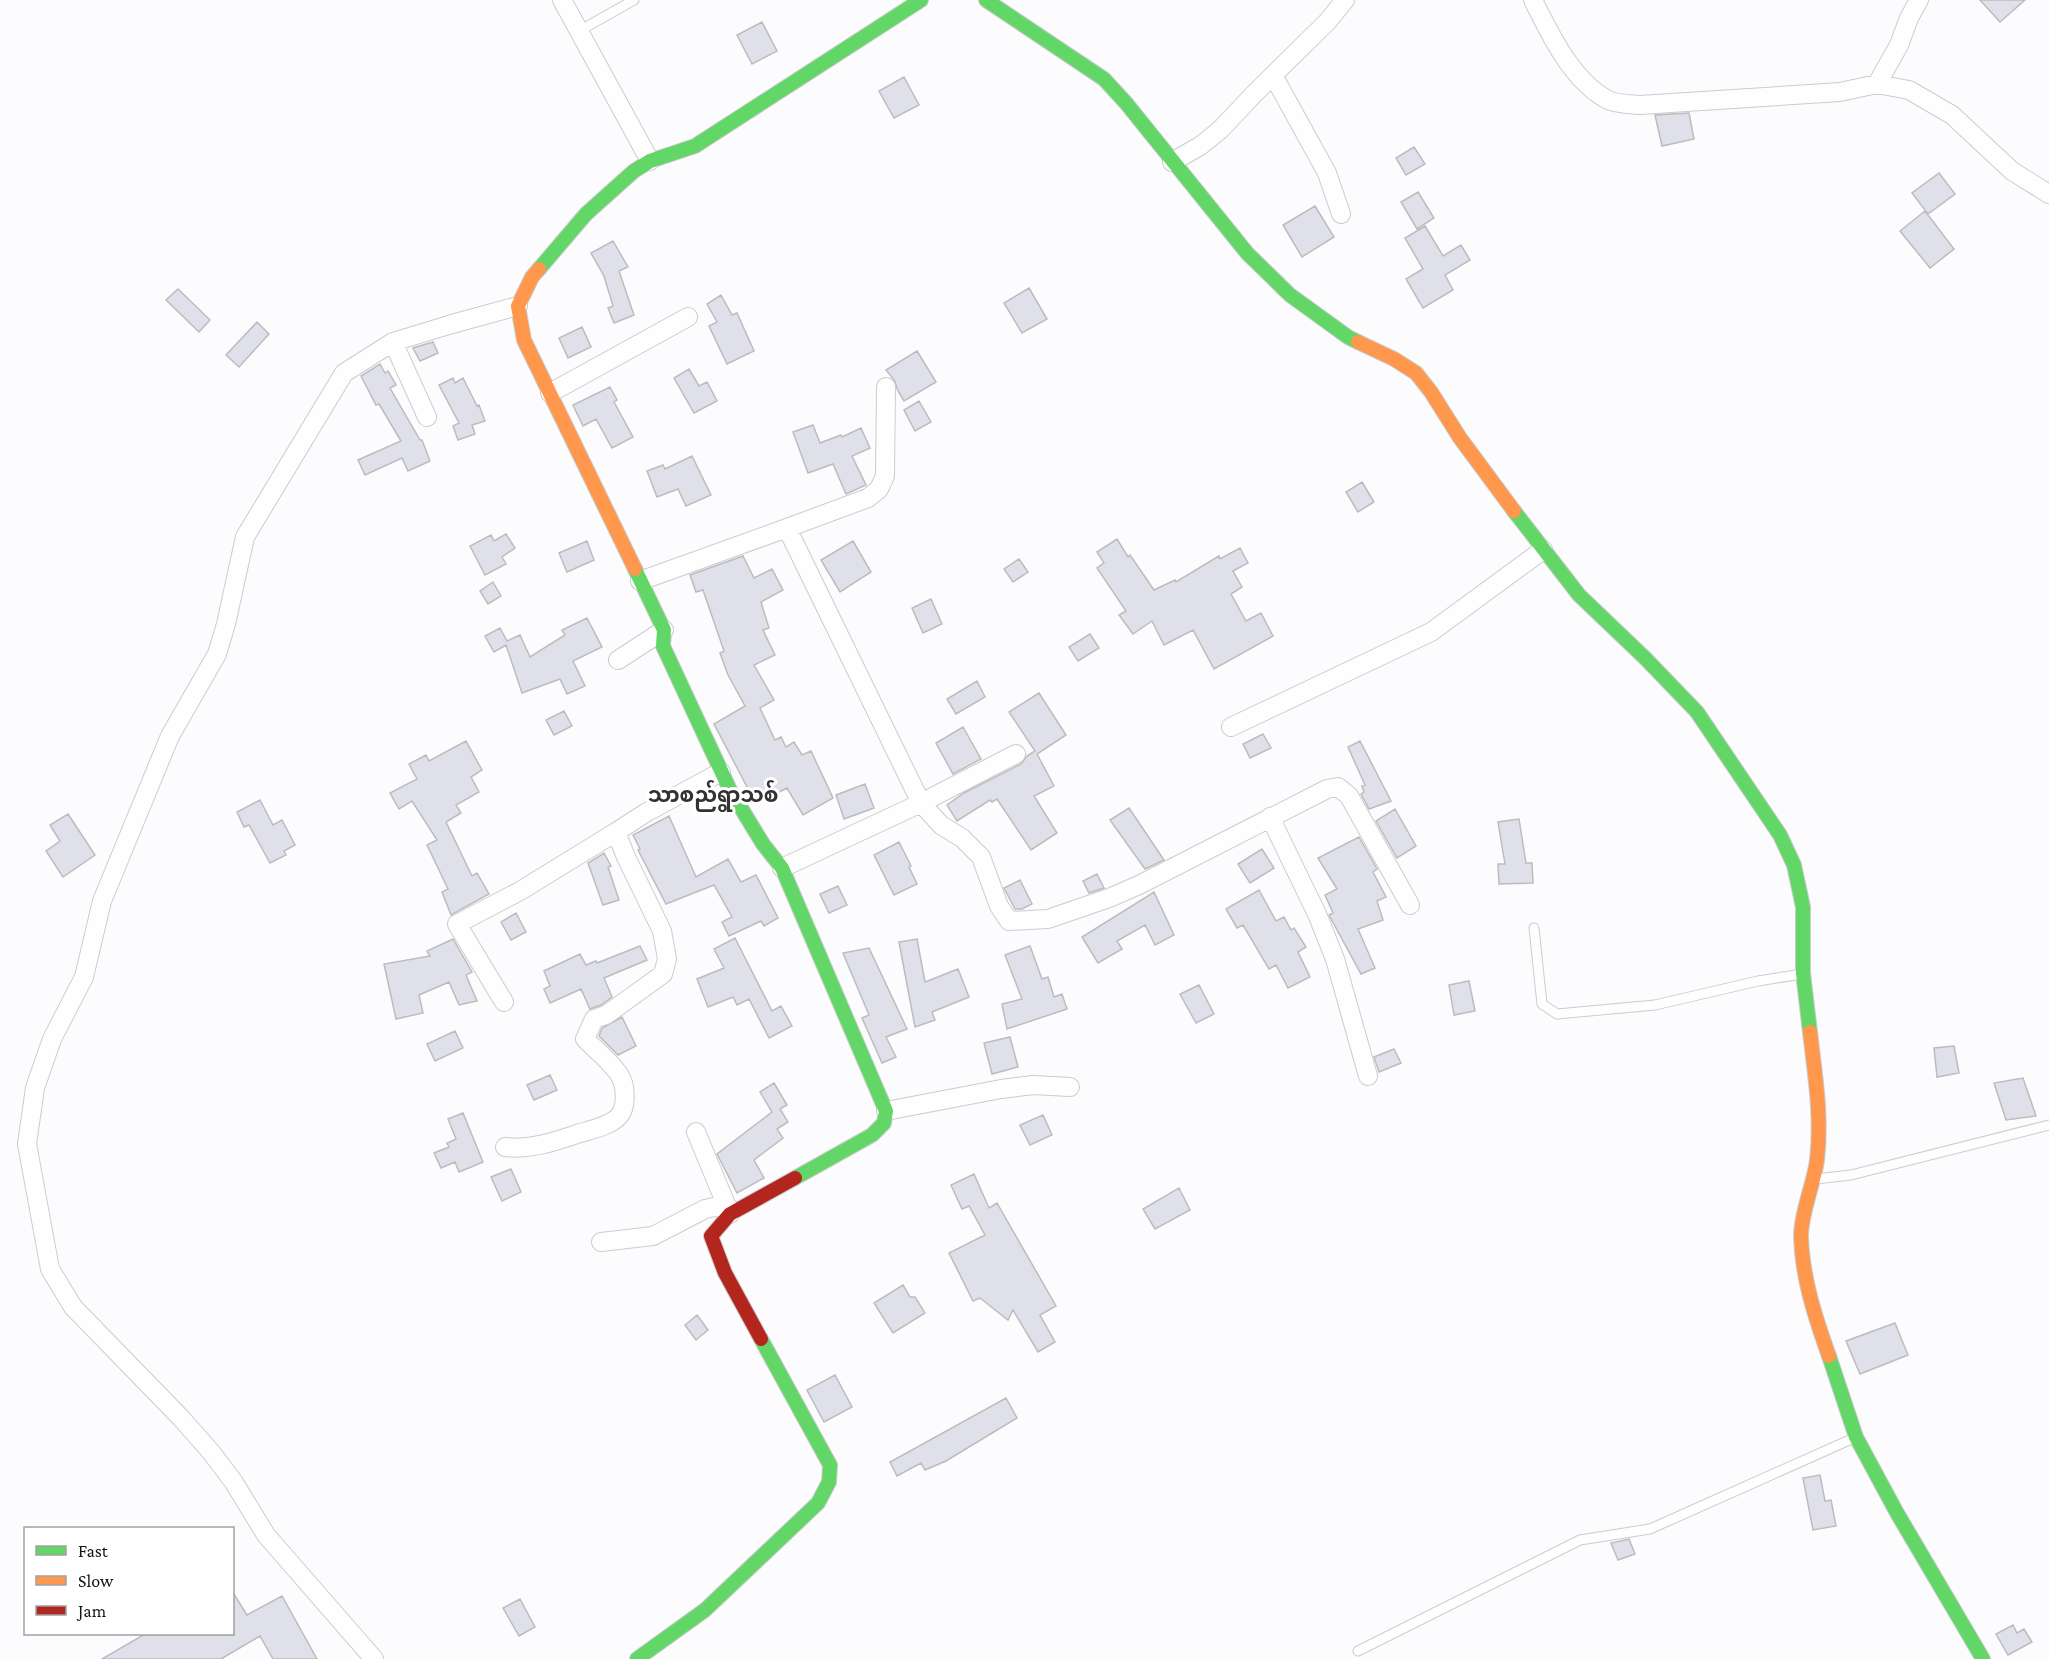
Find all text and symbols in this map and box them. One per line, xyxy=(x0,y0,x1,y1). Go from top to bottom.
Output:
district label: သာစည်ရွာသစ် xyxy=(648,779,778,812)
legend xyxy=(24,1527,234,1635)
text: Fast xyxy=(78,1541,109,1561)
text: Slow xyxy=(78,1571,114,1591)
text: Jam xyxy=(76,1601,107,1621)

